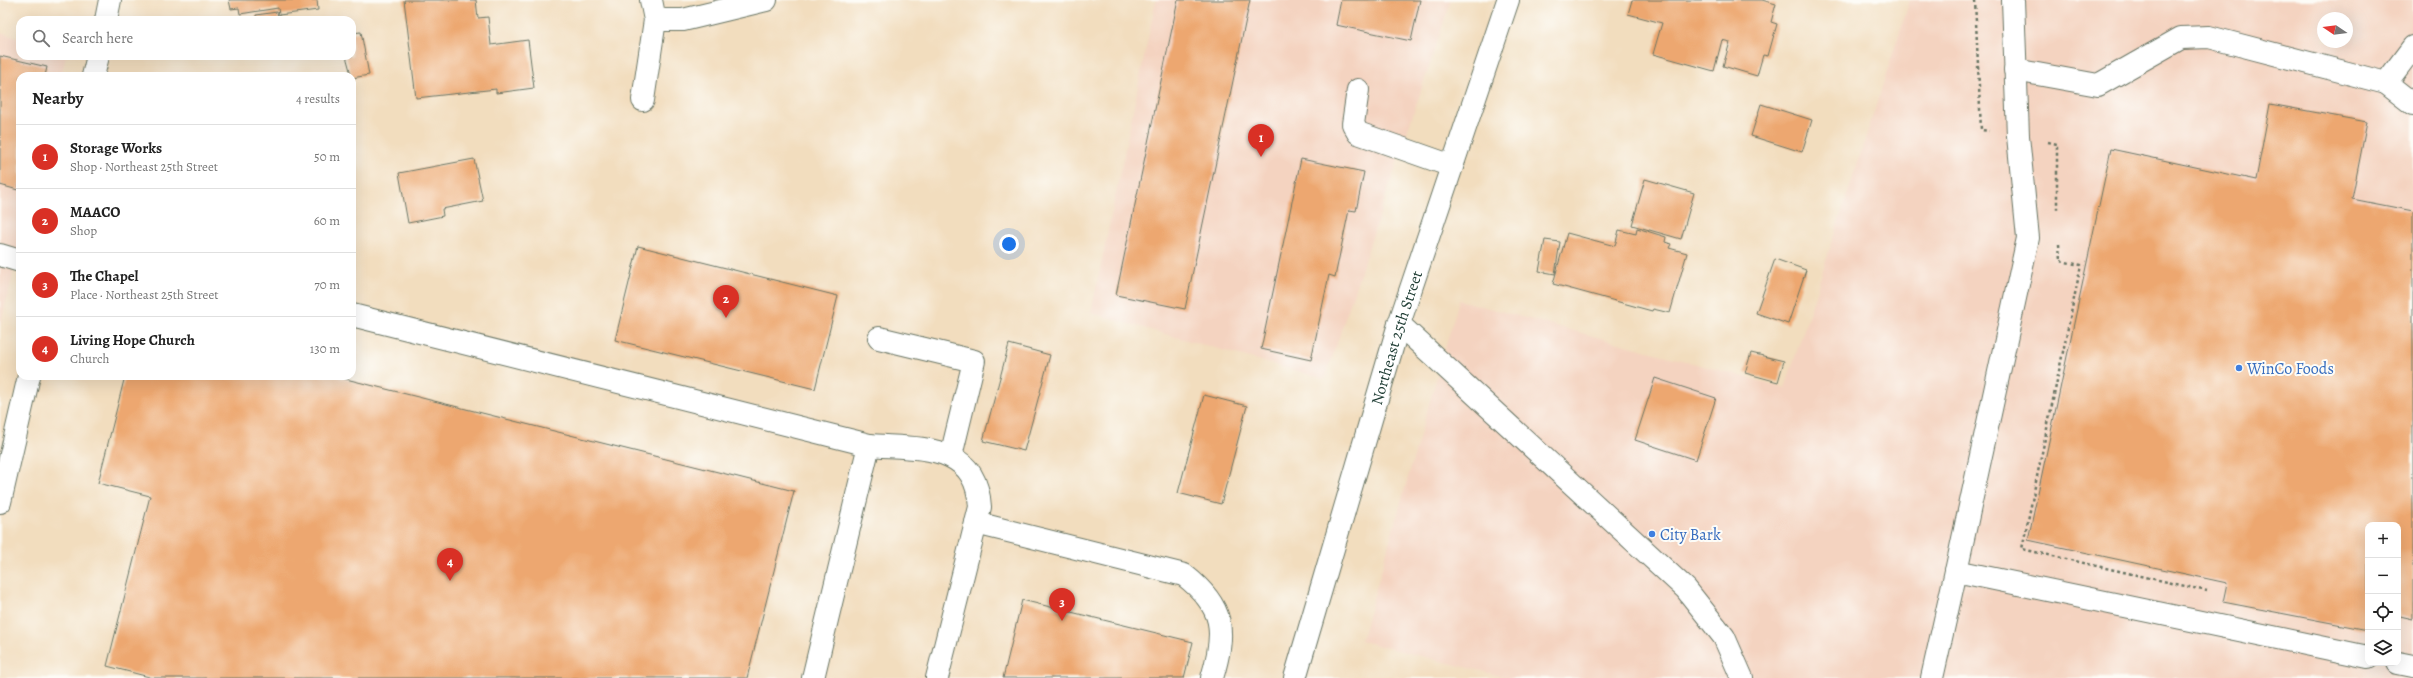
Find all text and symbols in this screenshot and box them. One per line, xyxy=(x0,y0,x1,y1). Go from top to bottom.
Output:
north arrow xyxy=(2317,12,2353,48)
search box xyxy=(16,16,356,60)
icon: search xyxy=(30,27,52,49)
text: Search here xyxy=(62,28,133,48)
text: Nearby xyxy=(32,87,83,110)
text: 4 results xyxy=(296,90,340,107)
pin: 1 xyxy=(1248,124,1274,157)
text: Storage Works xyxy=(70,138,162,158)
text: 1 xyxy=(43,148,47,165)
text: 50 m xyxy=(314,148,340,165)
text: Shop · Northeast 25th Street xyxy=(70,158,218,175)
text: MAACO xyxy=(70,202,120,222)
text: 2 xyxy=(42,212,48,229)
text: 60 m xyxy=(314,212,340,229)
text: Shop xyxy=(70,222,97,239)
your location xyxy=(999,234,1019,254)
text: The Chapel xyxy=(70,266,139,286)
street label: Northeast 25th Street xyxy=(1366,268,1428,408)
text: 3 xyxy=(42,276,48,293)
text: 70 m xyxy=(314,276,340,293)
pin: 2 xyxy=(713,285,739,318)
text: Place · Northeast 25th Street xyxy=(70,286,219,303)
text: Living Hope Church xyxy=(70,330,195,350)
text: 4 xyxy=(42,340,48,357)
text: 130 m xyxy=(310,340,340,357)
text: Church xyxy=(70,350,109,367)
place label: WinCo Foods xyxy=(2246,358,2334,380)
marker: WinCo Foods xyxy=(2234,363,2244,373)
map controls xyxy=(2365,522,2401,666)
button: + xyxy=(2365,522,2401,558)
place label: City Bark xyxy=(1660,524,1721,546)
marker: City Bark xyxy=(1647,529,1657,539)
pin: 4 xyxy=(437,548,463,581)
button: − xyxy=(2365,558,2401,594)
pin: 3 xyxy=(1049,588,1075,621)
button: locate xyxy=(2365,594,2401,630)
button: layers xyxy=(2365,630,2401,666)

